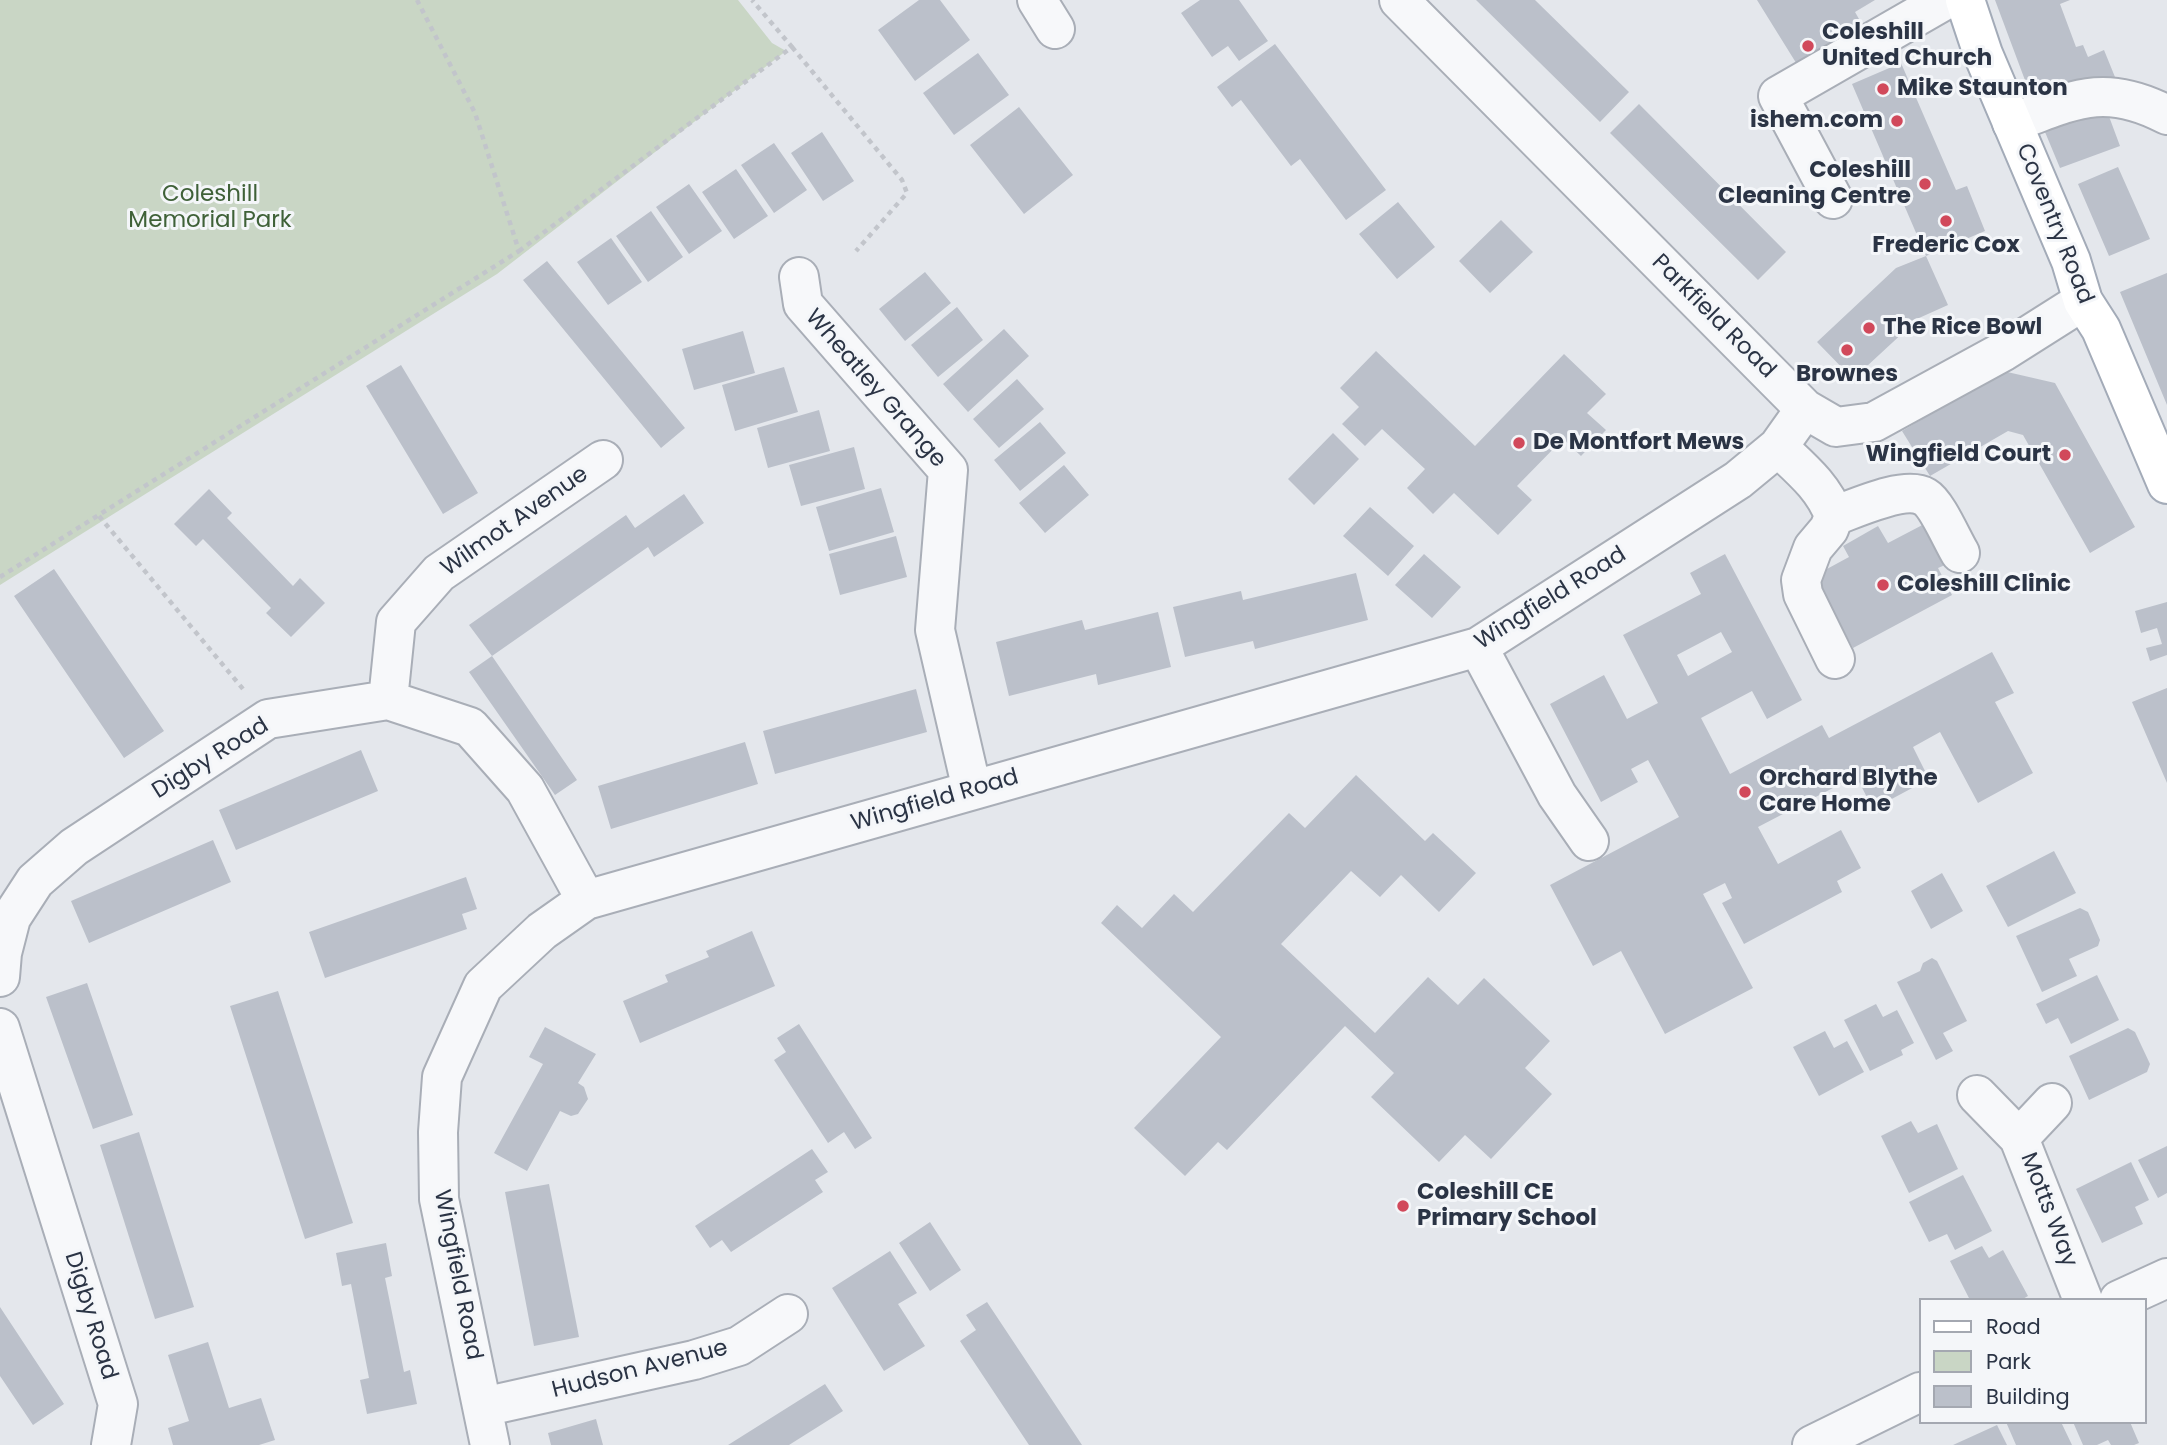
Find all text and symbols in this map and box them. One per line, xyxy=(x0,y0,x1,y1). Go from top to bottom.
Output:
place label: Coleshill United Church xyxy=(1822,19,1992,73)
marker: Coleshill United Church xyxy=(1800,38,1816,54)
place label: Mike Staunton xyxy=(1897,75,2068,103)
marker: Mike Staunton xyxy=(1875,81,1891,97)
place label: ishem.com xyxy=(1750,107,1883,135)
marker: ishem.com xyxy=(1889,113,1905,129)
street label: Coventry Road xyxy=(2009,140,2099,308)
place label: Coleshill Cleaning Centre xyxy=(1718,157,1911,211)
marker: Coleshill Cleaning Centre xyxy=(1917,176,1933,192)
park label: Coleshill Memorial Park xyxy=(128,181,292,235)
marker: Frederic Cox xyxy=(1938,213,1954,229)
place label: Frederic Cox xyxy=(1872,232,2020,260)
street label: Parkfield Road xyxy=(1645,249,1781,385)
street label: Wheatley Grange xyxy=(799,304,951,474)
place label: The Rice Bowl xyxy=(1883,314,2042,342)
marker: The Rice Bowl xyxy=(1861,320,1877,336)
marker: Brownes xyxy=(1839,342,1855,358)
place label: Brownes xyxy=(1796,361,1898,389)
place label: De Montfort Mews xyxy=(1533,429,1744,457)
marker: De Montfort Mews xyxy=(1511,435,1527,451)
place label: Wingfield Court xyxy=(1866,441,2051,469)
marker: Wingfield Court xyxy=(2057,447,2073,463)
street label: Wilmot Avenue xyxy=(436,461,594,583)
street label: Wingfield Road xyxy=(1470,541,1632,657)
place label: Coleshill Clinic xyxy=(1897,571,2071,599)
marker: Coleshill Clinic xyxy=(1875,577,1891,593)
street label: Digby Road xyxy=(148,712,274,806)
street label: Wingfield Road xyxy=(848,764,1022,838)
place label: Orchard Blythe Care Home xyxy=(1759,765,1938,819)
marker: Orchard Blythe Care Home xyxy=(1737,784,1753,800)
street label: Motts Way xyxy=(2014,1149,2082,1271)
place label: Coleshill CE Primary School xyxy=(1417,1179,1597,1233)
street label: Wingfield Road xyxy=(427,1187,487,1363)
marker: Coleshill CE Primary School xyxy=(1395,1198,1411,1214)
street label: Digby Road xyxy=(58,1249,122,1383)
legend xyxy=(1918,1298,2146,1424)
text: Road xyxy=(1986,1312,2041,1341)
street label: Hudson Avenue xyxy=(549,1335,731,1405)
text: Park xyxy=(1986,1347,2031,1376)
text: Building xyxy=(1986,1382,2070,1411)

